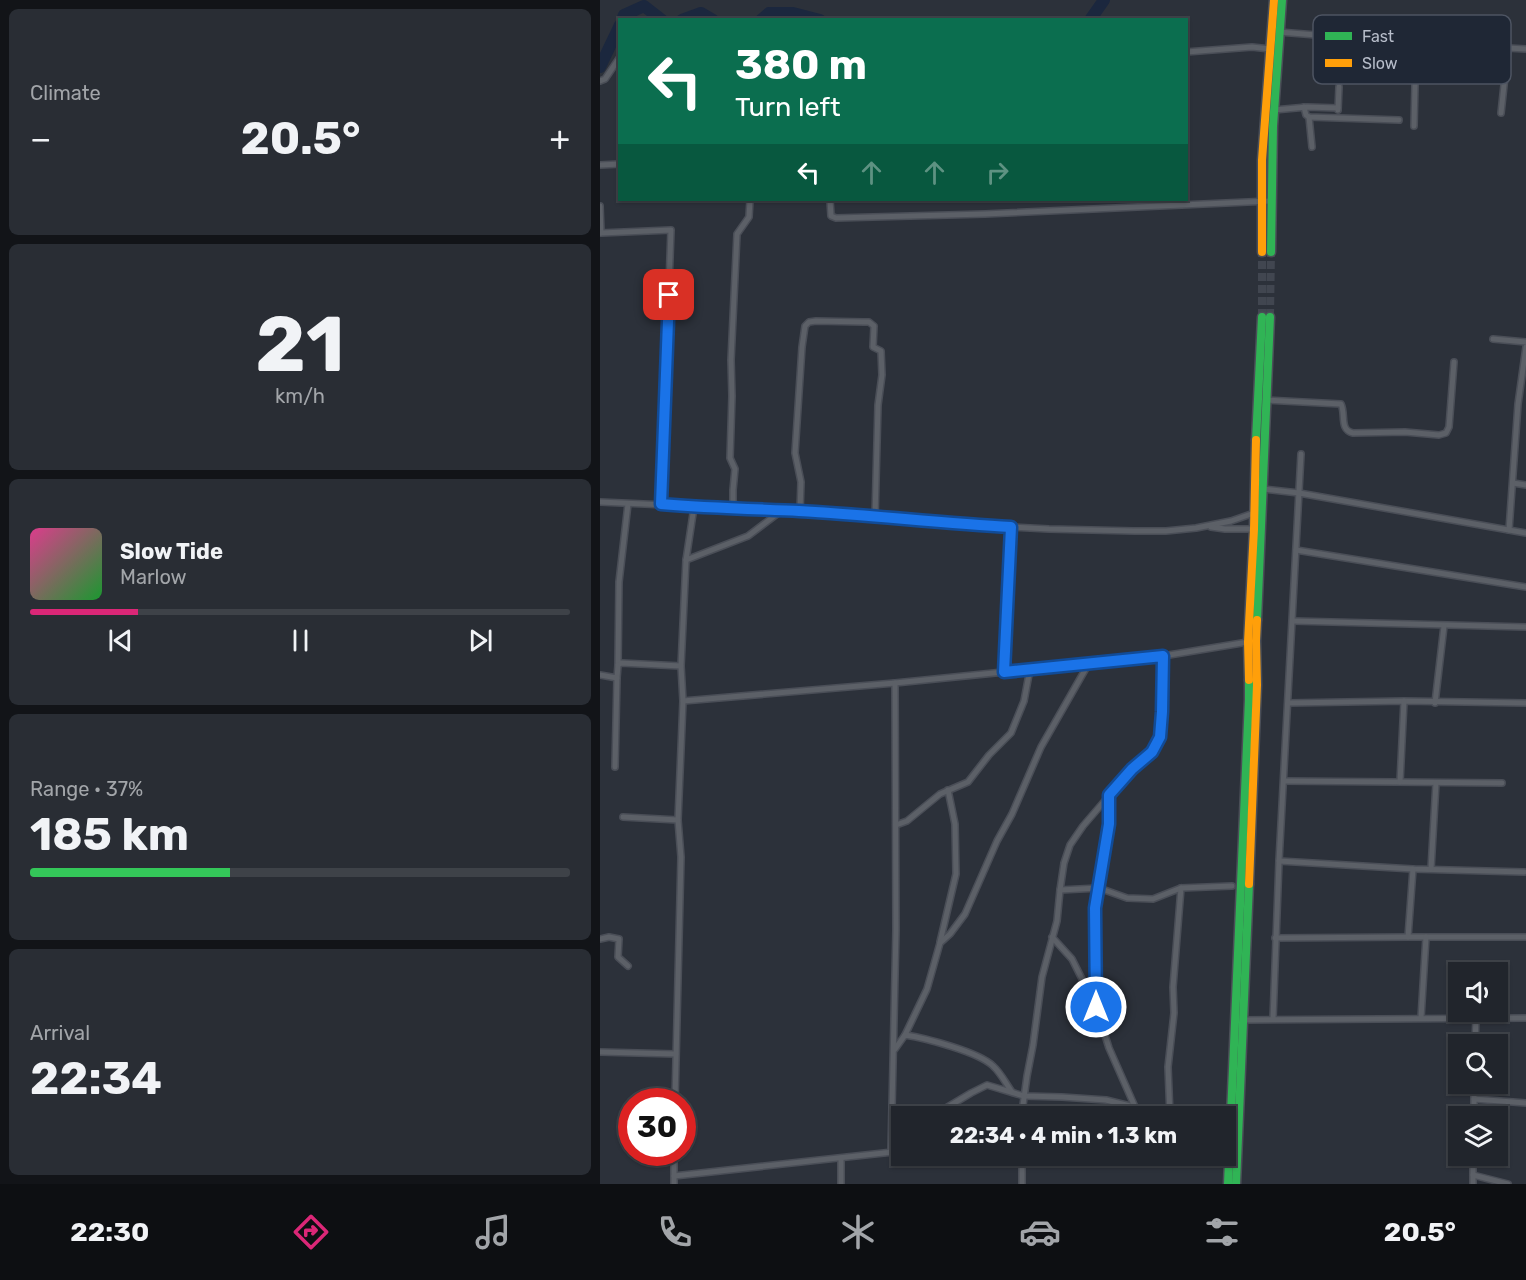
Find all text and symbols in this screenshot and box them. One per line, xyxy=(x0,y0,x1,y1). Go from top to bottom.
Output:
legend xyxy=(1313,15,1511,84)
text: Fast xyxy=(1362,27,1394,46)
text: 380 m xyxy=(735,40,867,90)
icon: left xyxy=(636,42,714,120)
text: Slow xyxy=(1362,54,1398,73)
text: Climate xyxy=(30,81,101,105)
text: Turn left xyxy=(735,91,840,123)
text: 20.5° xyxy=(241,112,360,165)
text: − xyxy=(30,119,51,158)
text: + xyxy=(549,119,570,158)
icon: left xyxy=(792,156,825,189)
icon: ahead xyxy=(855,156,888,189)
icon: ahead xyxy=(918,156,951,189)
icon: right xyxy=(981,156,1014,189)
pin xyxy=(643,269,694,320)
icon: arrive xyxy=(652,278,685,311)
text: 21 xyxy=(255,298,345,391)
text: km/h xyxy=(275,384,325,408)
text: Slow Tide xyxy=(120,538,223,565)
text: Marlow xyxy=(120,565,187,589)
icon: previous xyxy=(104,624,137,657)
icon: pause xyxy=(284,624,317,657)
icon: next xyxy=(464,624,497,657)
text: Range · 37% xyxy=(30,777,143,801)
text: 185 km xyxy=(30,808,189,861)
map controls xyxy=(1448,962,1508,1166)
button: sound xyxy=(1448,962,1508,1022)
position arrow xyxy=(1064,975,1128,1039)
text: Arrival xyxy=(30,1021,90,1045)
button: search xyxy=(1448,1034,1508,1094)
text: 22:34 xyxy=(30,1052,162,1105)
speed limit sign: 30 xyxy=(618,1088,696,1166)
button: layers xyxy=(1448,1106,1508,1166)
text: 22:34 · 4 min · 1.3 km xyxy=(950,1122,1177,1149)
icon: directions xyxy=(290,1211,332,1253)
icon: music xyxy=(472,1211,514,1253)
icon: phone xyxy=(654,1211,696,1253)
icon: climate xyxy=(837,1211,879,1253)
icon: car xyxy=(1019,1211,1061,1253)
icon: filters xyxy=(1201,1211,1243,1253)
text: 22:30 xyxy=(70,1216,149,1248)
text: 20.5° xyxy=(1384,1216,1456,1248)

